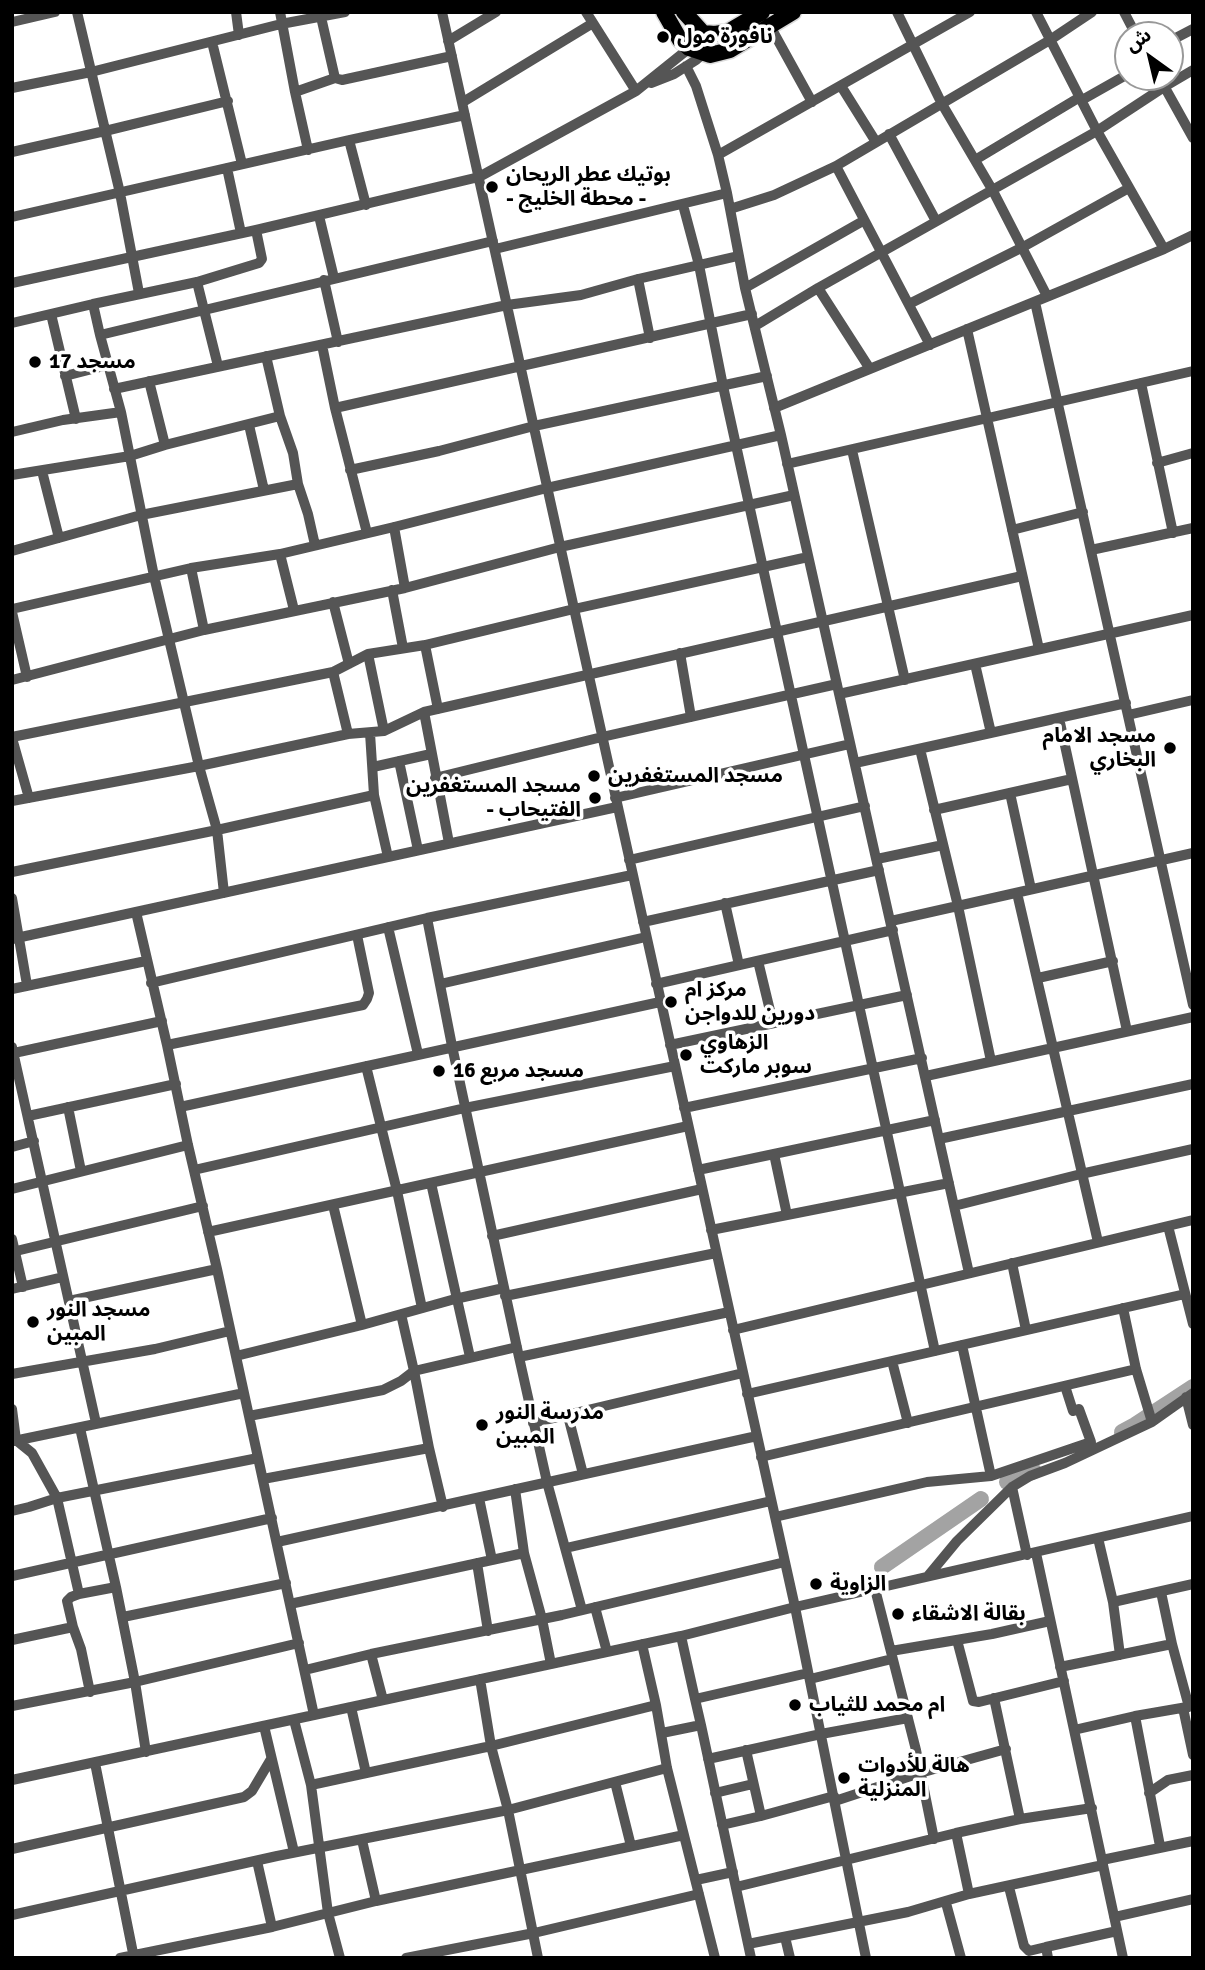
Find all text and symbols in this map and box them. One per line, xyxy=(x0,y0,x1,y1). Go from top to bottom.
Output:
north arrow xyxy=(1114,21,1184,91)
text: ش xyxy=(1121,23,1156,57)
place label: نافورة مول xyxy=(677,24,773,50)
marker: نافورة مول xyxy=(655,29,671,45)
place label: بوتيك عطر الريحان - محطة الخليج - xyxy=(506,162,671,212)
marker: بوتيك عطر الريحان - محطة الخليج - xyxy=(484,179,500,195)
place label: مسجد 17 xyxy=(49,349,136,375)
marker: مسجد 17 xyxy=(27,354,43,370)
place label: مسجد الامام البخاري xyxy=(1043,723,1156,773)
marker: مسجد الامام البخاري xyxy=(1162,740,1178,756)
place label: مسجد المستغفرين xyxy=(608,763,783,789)
marker: مسجد المستغفرين xyxy=(586,768,602,784)
place label: مسجد المستغفرين - الفتيحاب xyxy=(406,773,581,823)
marker: مسجد المستغفرين - الفتيحاب xyxy=(587,790,603,806)
place label: مركز ام دورين للدواجن xyxy=(685,977,815,1027)
marker: مركز ام دورين للدواجن xyxy=(663,994,679,1010)
place label: الزهاوي سوبر ماركت xyxy=(700,1030,812,1080)
marker: الزهاوي سوبر ماركت xyxy=(678,1047,694,1063)
place label: مسجد مربع 16 xyxy=(453,1058,584,1084)
marker: مسجد مربع 16 xyxy=(431,1063,447,1079)
place label: مسجد النور المبين xyxy=(47,1297,151,1347)
marker: مسجد النور المبين xyxy=(25,1314,41,1330)
place label: مدرسة النور المبين xyxy=(496,1400,604,1450)
marker: مدرسة النور المبين xyxy=(474,1417,490,1433)
place label: الزاوية xyxy=(830,1571,886,1597)
marker: الزاوية xyxy=(808,1576,824,1592)
place label: بقالة الاشقاء xyxy=(912,1601,1026,1627)
marker: بقالة الاشقاء xyxy=(890,1606,906,1622)
place label: ام محمد للثياب xyxy=(809,1692,945,1718)
marker: ام محمد للثياب xyxy=(787,1697,803,1713)
place label: هالة للأدوات المنزلية xyxy=(858,1753,970,1803)
marker: هالة للأدوات المنزلية xyxy=(836,1770,852,1786)

